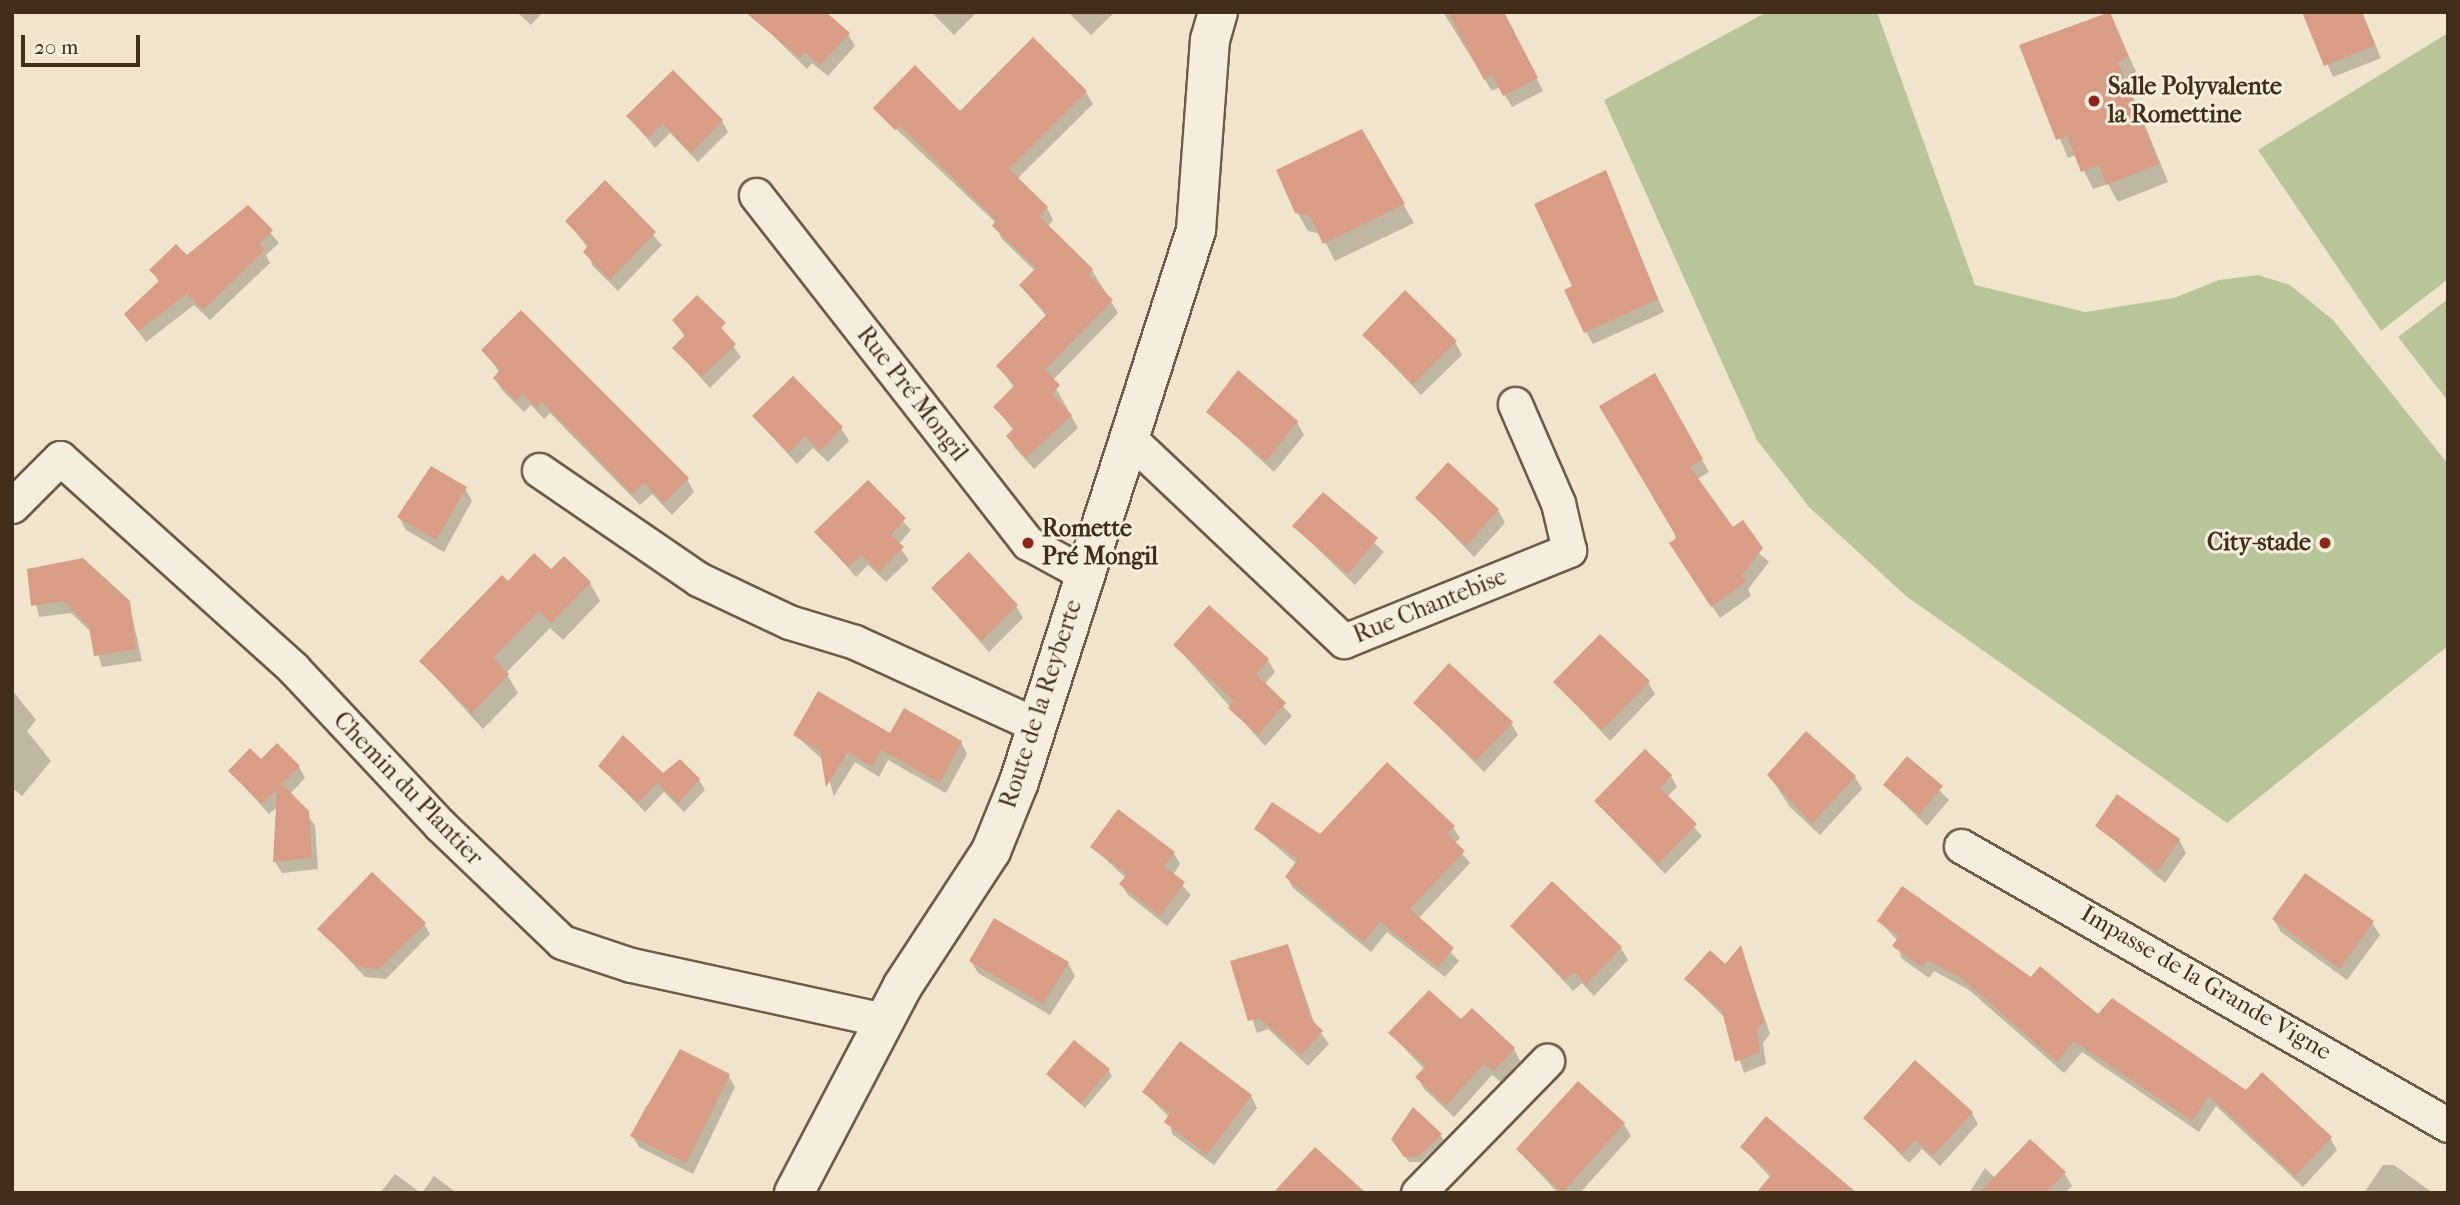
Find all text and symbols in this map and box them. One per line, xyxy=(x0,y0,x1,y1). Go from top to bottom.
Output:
scale bar xyxy=(24,21,144,65)
text: 20 m xyxy=(34,35,78,59)
place label: Salle Polyvalente la Romettine xyxy=(2108,73,2282,129)
marker: Salle Polyvalente la Romettine xyxy=(2086,93,2102,109)
street label: Rue Pré Mongil xyxy=(850,321,974,467)
place label: Romette Pré Mongil xyxy=(1042,515,1158,571)
place label: City-stade xyxy=(2207,529,2311,557)
marker: Romette Pré Mongil xyxy=(1020,535,1036,551)
marker: City-stade xyxy=(2317,535,2333,551)
street label: Rue Chantebise xyxy=(1349,562,1511,650)
street label: Route de la Reyberte xyxy=(994,596,1088,812)
street label: Chemin du Plantier xyxy=(327,706,489,872)
street label: Impasse de la Grande Vigne xyxy=(2076,899,2336,1067)

